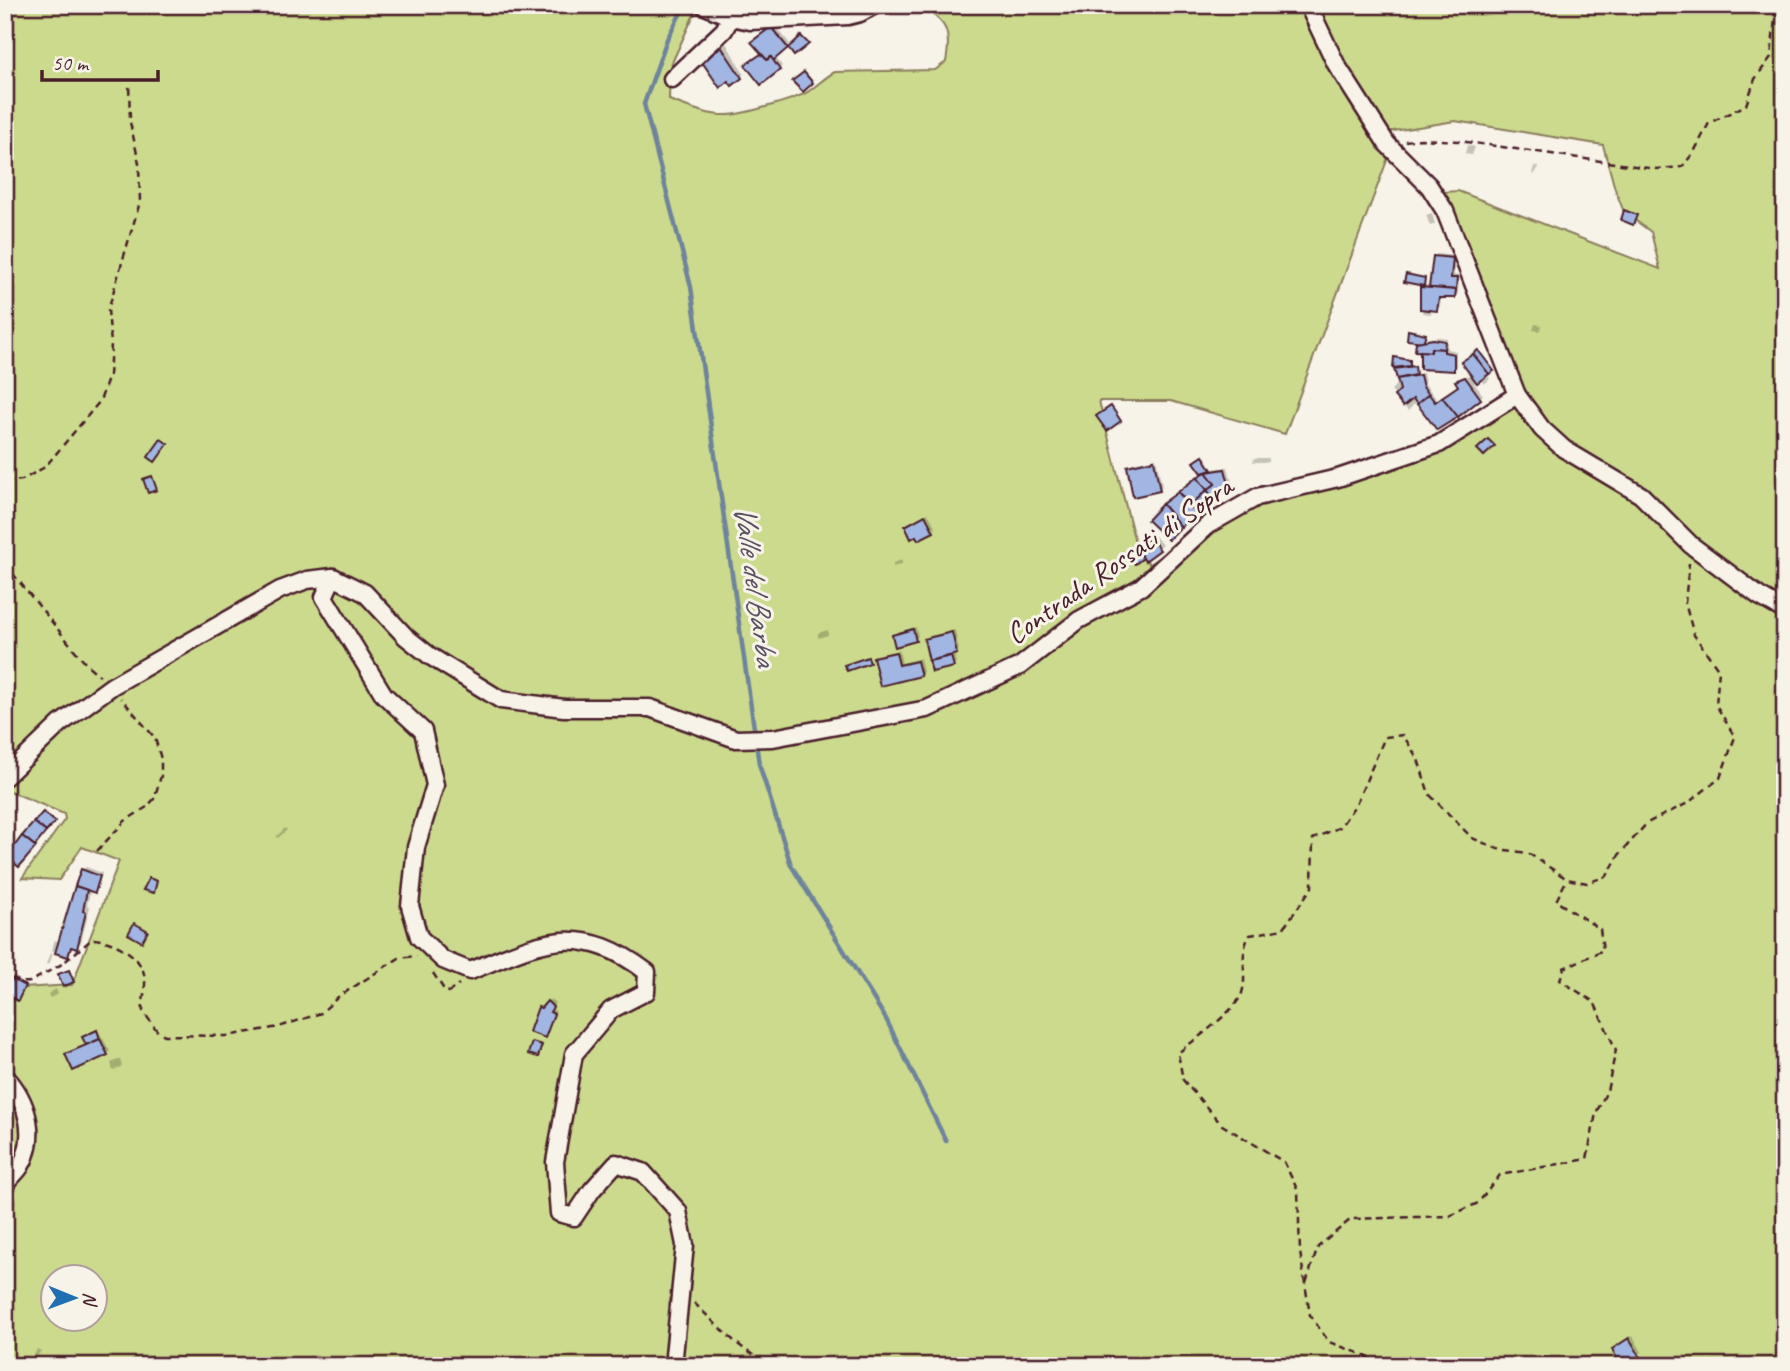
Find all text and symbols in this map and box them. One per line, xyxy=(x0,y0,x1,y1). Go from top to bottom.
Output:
scale bar xyxy=(42,38,158,82)
text: 50 m xyxy=(52,50,90,76)
street label: Contrada Rossati di Sopra xyxy=(998,466,1242,653)
water label: Valle del Barba xyxy=(724,502,788,671)
north arrow xyxy=(38,1262,108,1332)
text: N xyxy=(78,1292,102,1308)

